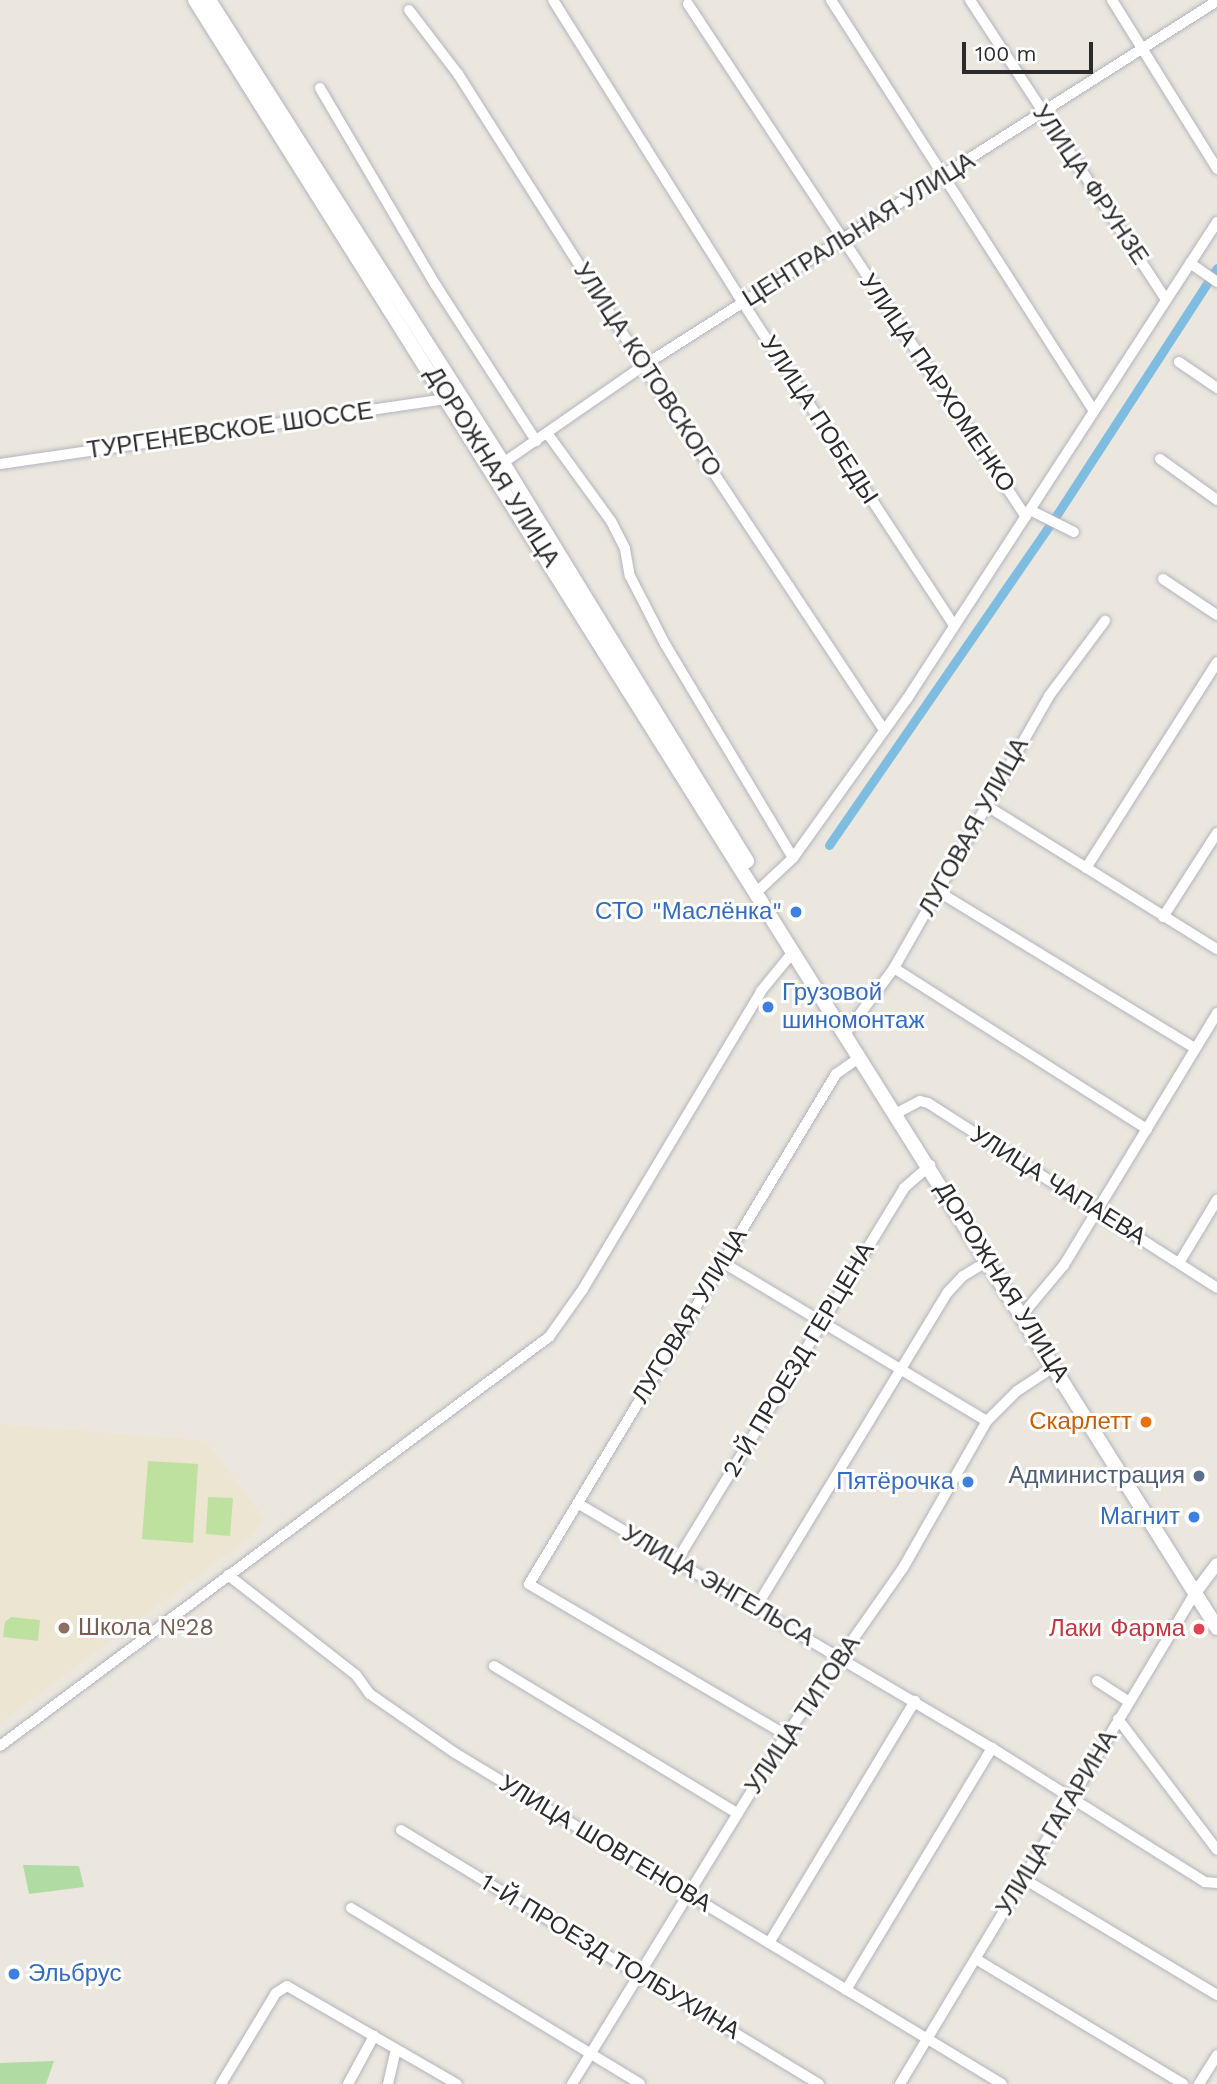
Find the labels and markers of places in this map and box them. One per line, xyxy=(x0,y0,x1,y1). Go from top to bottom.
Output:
place label: СТО "Маслёнка" xyxy=(595,898,782,926)
marker: СТО "Маслёнка" xyxy=(788,904,804,920)
place label: Грузовой шиномонтаж xyxy=(782,979,924,1035)
marker: Грузовой шиномонтаж xyxy=(760,999,776,1015)
place label: Скарлетт xyxy=(1029,1408,1132,1436)
marker: Скарлетт xyxy=(1138,1414,1154,1430)
place label: Администрация xyxy=(1009,1462,1185,1490)
place label: Пятёрочка xyxy=(836,1468,954,1496)
marker: Администрация xyxy=(1191,1468,1207,1484)
marker: Пятёрочка xyxy=(960,1474,976,1490)
place label: Магнит xyxy=(1100,1503,1180,1531)
marker: Магнит xyxy=(1186,1509,1202,1525)
place label: Школа №28 xyxy=(78,1614,214,1642)
place label: Лаки Фарма xyxy=(1049,1615,1185,1643)
marker: Школа №28 xyxy=(56,1620,72,1636)
marker: Лаки Фарма xyxy=(1191,1621,1207,1637)
place label: Эльбрус xyxy=(28,1960,122,1988)
marker: Эльбрус xyxy=(6,1966,22,1982)

